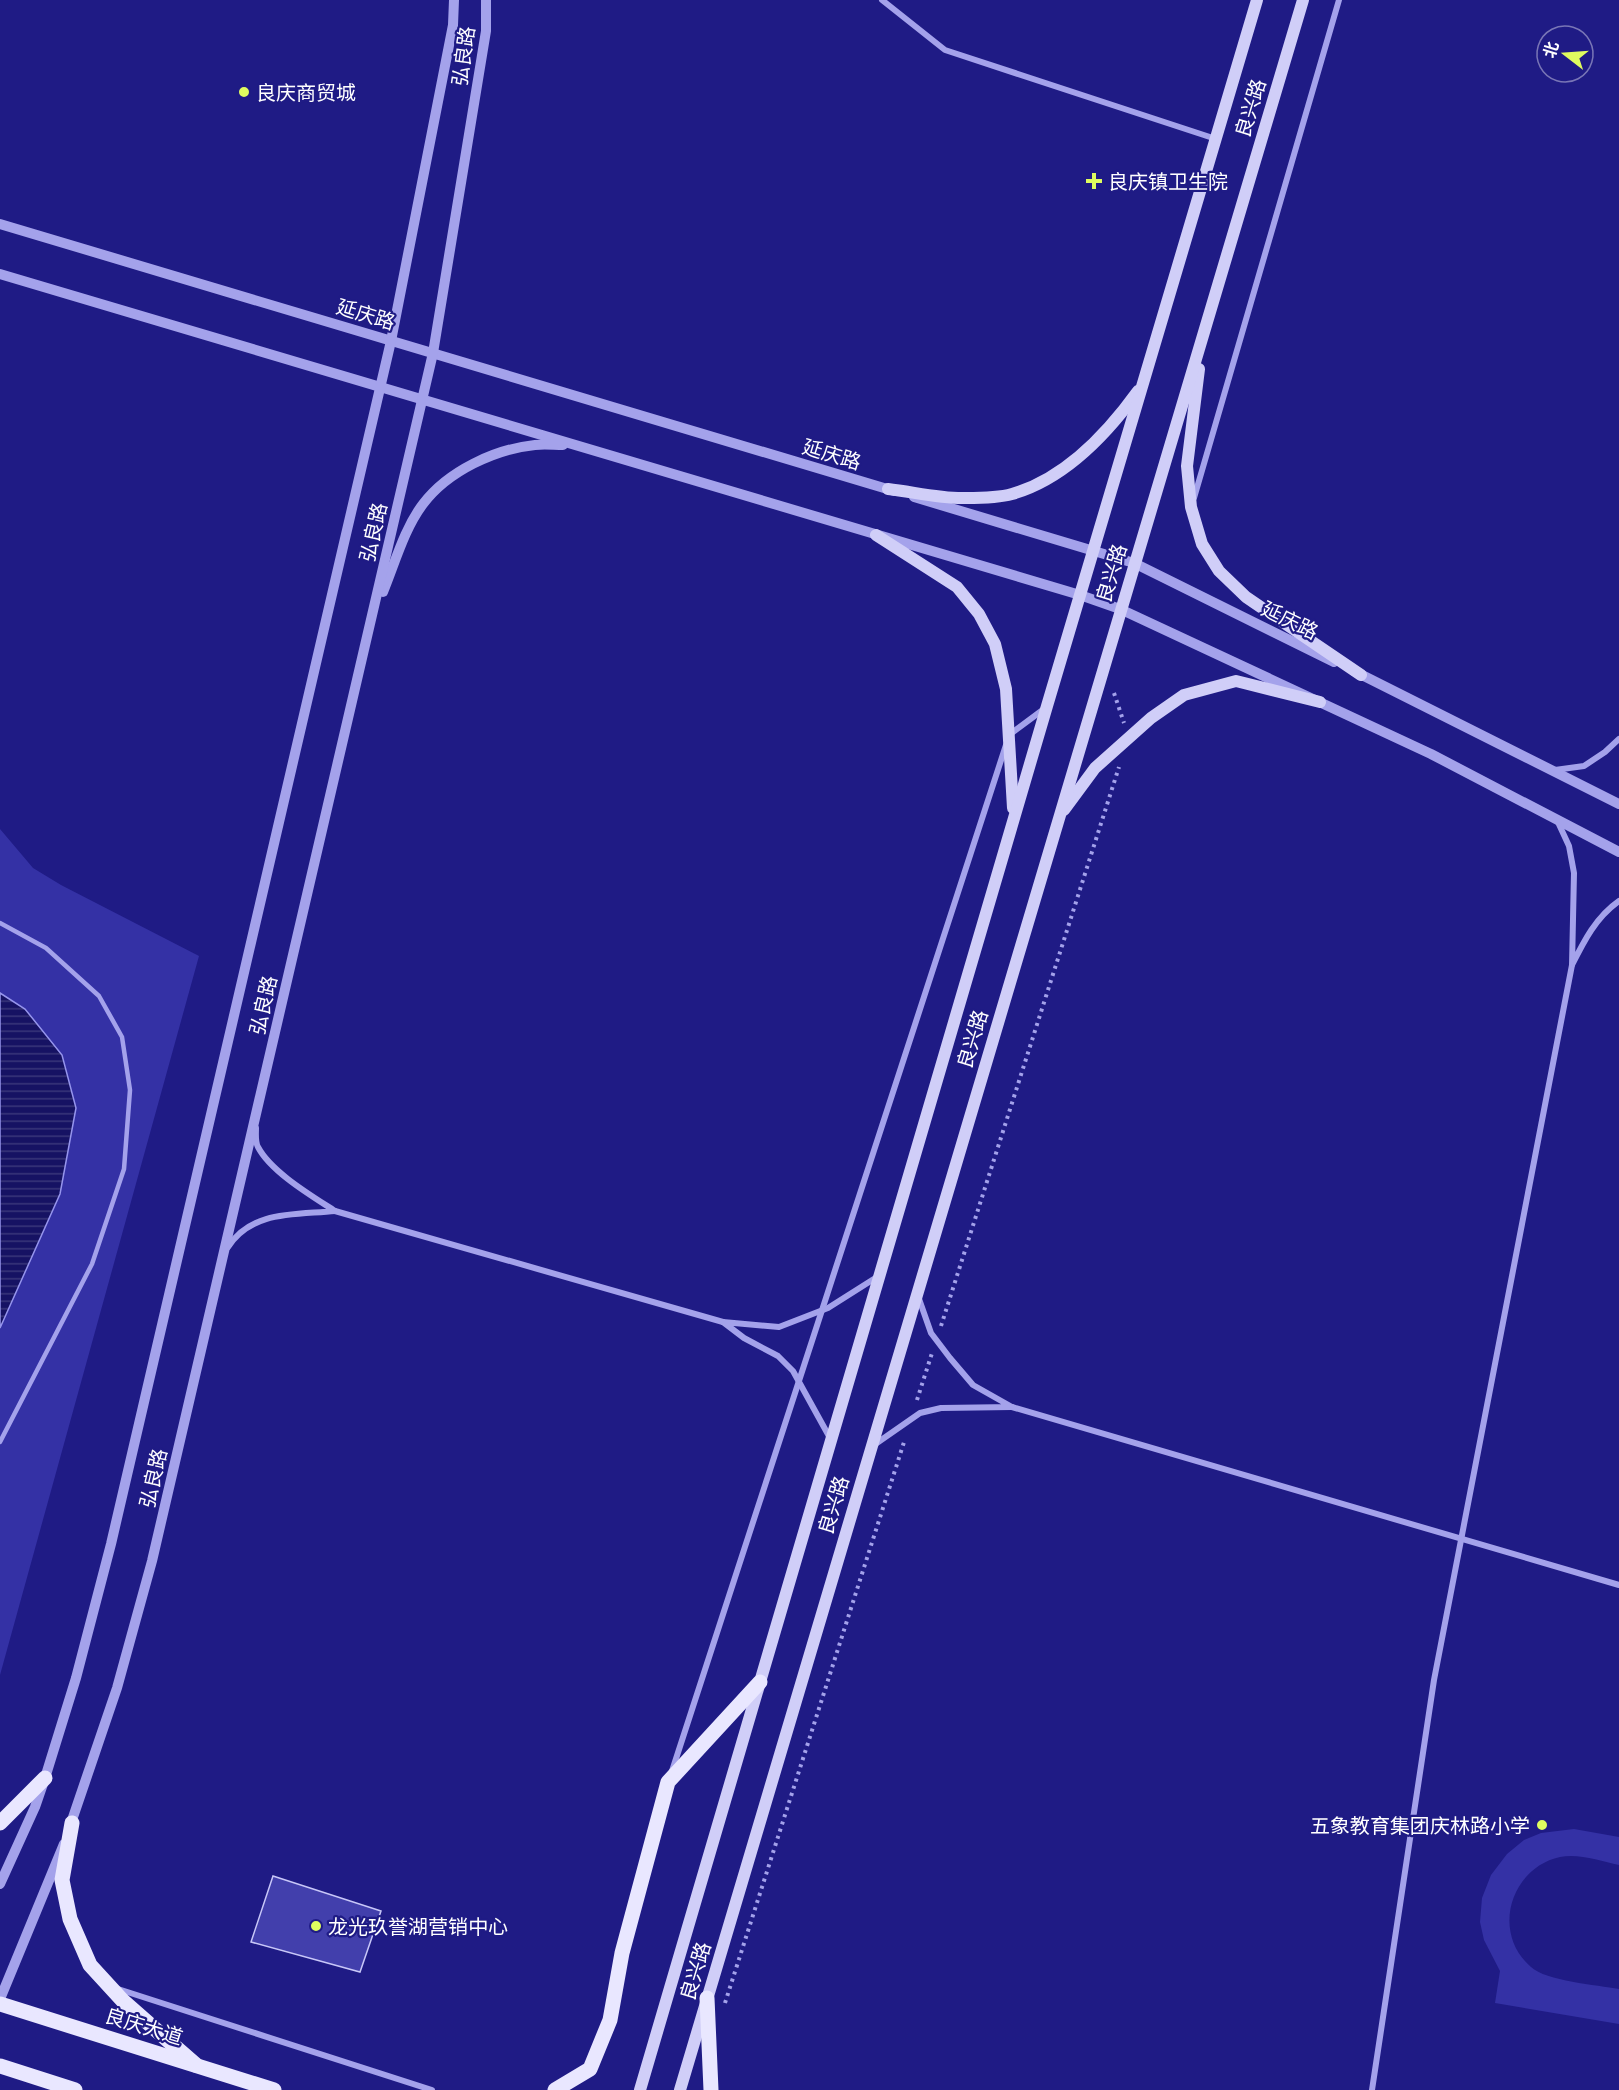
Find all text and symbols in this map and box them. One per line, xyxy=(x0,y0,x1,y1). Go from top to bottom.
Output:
street label: 弘良路 xyxy=(445,24,481,88)
north arrow xyxy=(1535,24,1595,84)
text: 北 xyxy=(1539,39,1563,60)
street label: 良兴路 xyxy=(1228,75,1272,141)
place label: 良庆商贸城 xyxy=(256,79,356,106)
marker: 良庆商贸城 xyxy=(237,85,251,99)
place label: 良庆镇卫生院 xyxy=(1108,168,1228,195)
marker: 良庆镇卫生院 xyxy=(1085,172,1103,190)
street label: 延庆路 xyxy=(333,292,399,336)
street label: 延庆路 xyxy=(799,432,865,476)
street label: 弘良路 xyxy=(353,500,393,564)
street label: 良兴路 xyxy=(1089,540,1133,606)
street label: 延庆路 xyxy=(1257,595,1323,645)
street label: 弘良路 xyxy=(243,973,283,1037)
street label: 良兴路 xyxy=(950,1006,994,1072)
street label: 弘良路 xyxy=(133,1446,173,1510)
street label: 良兴路 xyxy=(811,1472,855,1538)
place label: 五象教育集团庆林路小学 xyxy=(1310,1812,1530,1839)
marker: 五象教育集团庆林路小学 xyxy=(1535,1818,1549,1832)
place label: 龙光玖誉湖营销中心 xyxy=(328,1913,508,1940)
marker: 龙光玖誉湖营销中心 xyxy=(309,1919,323,1933)
street label: 良兴路 xyxy=(673,1938,717,2004)
street label: 良庆大道 xyxy=(102,2001,186,2051)

